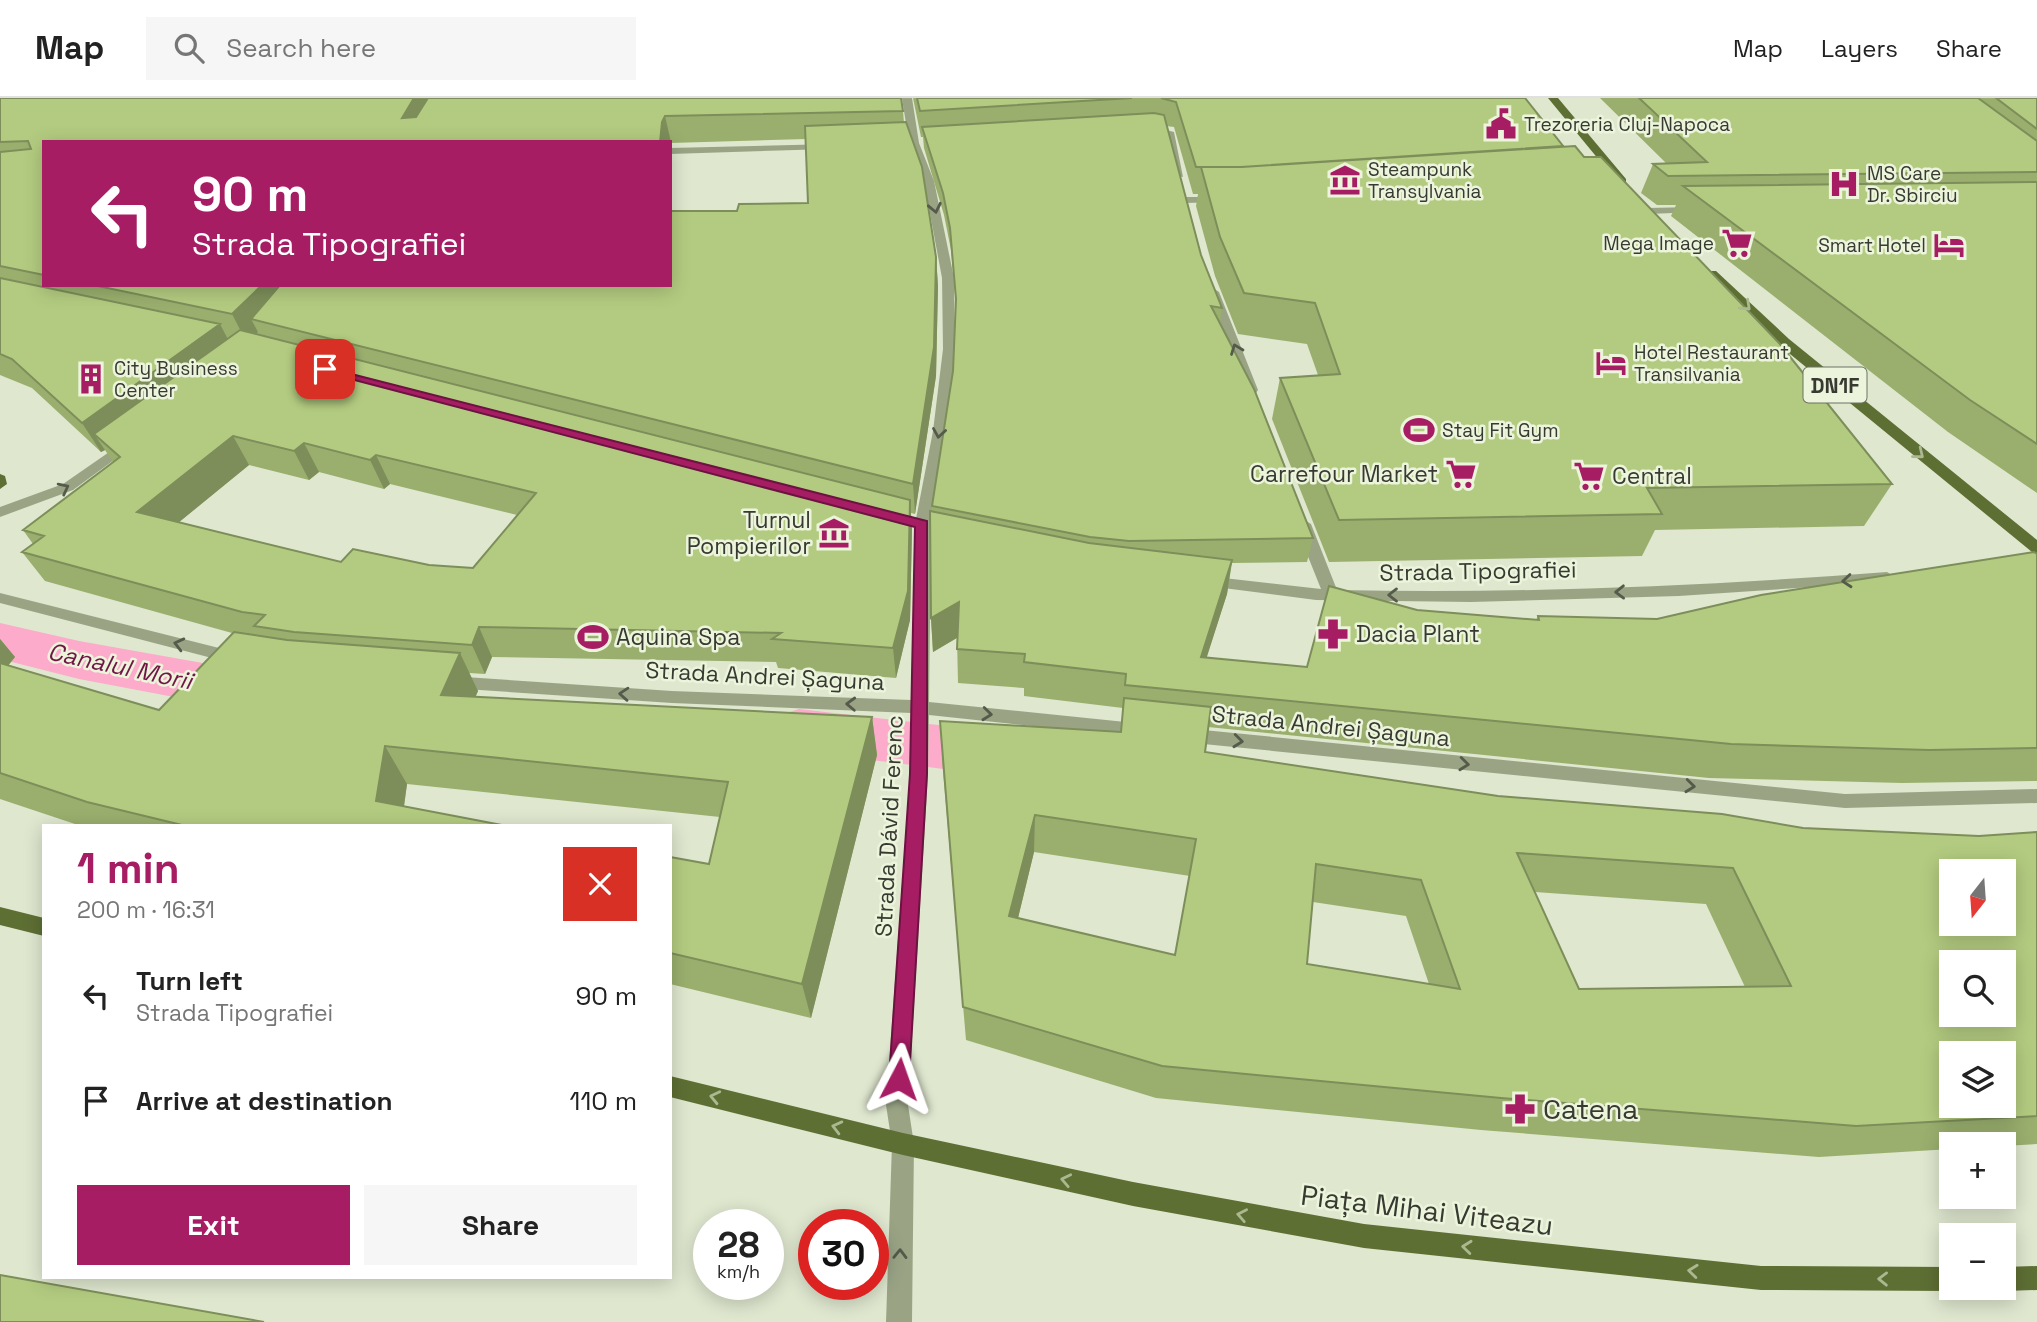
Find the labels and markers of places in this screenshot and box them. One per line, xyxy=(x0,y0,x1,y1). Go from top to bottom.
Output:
public building icon: Trezoreria Cluj-Napoca xyxy=(1484,107,1518,141)
place label: Trezoreria Cluj-Napoca xyxy=(1524,112,1730,137)
place label: Steampunk Transylvania xyxy=(1368,157,1482,204)
place label: MS Care Dr. Sbirciu xyxy=(1867,161,1958,208)
museum icon: Steampunk Transylvania xyxy=(1328,163,1362,197)
hospital icon: MS Care Dr. Sbirciu xyxy=(1827,167,1861,201)
supermarket icon: Mega Image xyxy=(1720,226,1754,260)
hotel icon: Smart Hotel xyxy=(1932,228,1966,262)
place label: Mega Image xyxy=(1603,231,1714,256)
place label: Smart Hotel xyxy=(1818,233,1926,258)
pin xyxy=(295,339,355,399)
place label: Hotel Restaurant Transilvania xyxy=(1634,340,1789,387)
hotel icon: Hotel Restaurant Transilvania xyxy=(1594,346,1628,380)
place label: City Business Center xyxy=(114,356,238,403)
building icon: City Business Center xyxy=(74,362,108,396)
sports icon: Stay Fit Gym xyxy=(1402,413,1436,447)
place label: Stay Fit Gym xyxy=(1442,418,1559,443)
supermarket icon: Carrefour Market xyxy=(1444,457,1478,491)
place label: Carrefour Market xyxy=(1250,459,1438,489)
supermarket icon: Central xyxy=(1572,459,1606,493)
place label: Central xyxy=(1612,461,1692,491)
place label: Turnul Pompierilor xyxy=(687,505,811,561)
museum icon: Turnul Pompierilor xyxy=(817,516,851,550)
pharmacy icon: Dacia Plant xyxy=(1316,617,1350,651)
place label: Dacia Plant xyxy=(1356,619,1480,649)
sports icon: Aquina Spa xyxy=(576,620,610,654)
place label: Aquina Spa xyxy=(616,622,740,652)
place label: Catena xyxy=(1543,1091,1638,1127)
pharmacy icon: Catena xyxy=(1503,1092,1537,1126)

